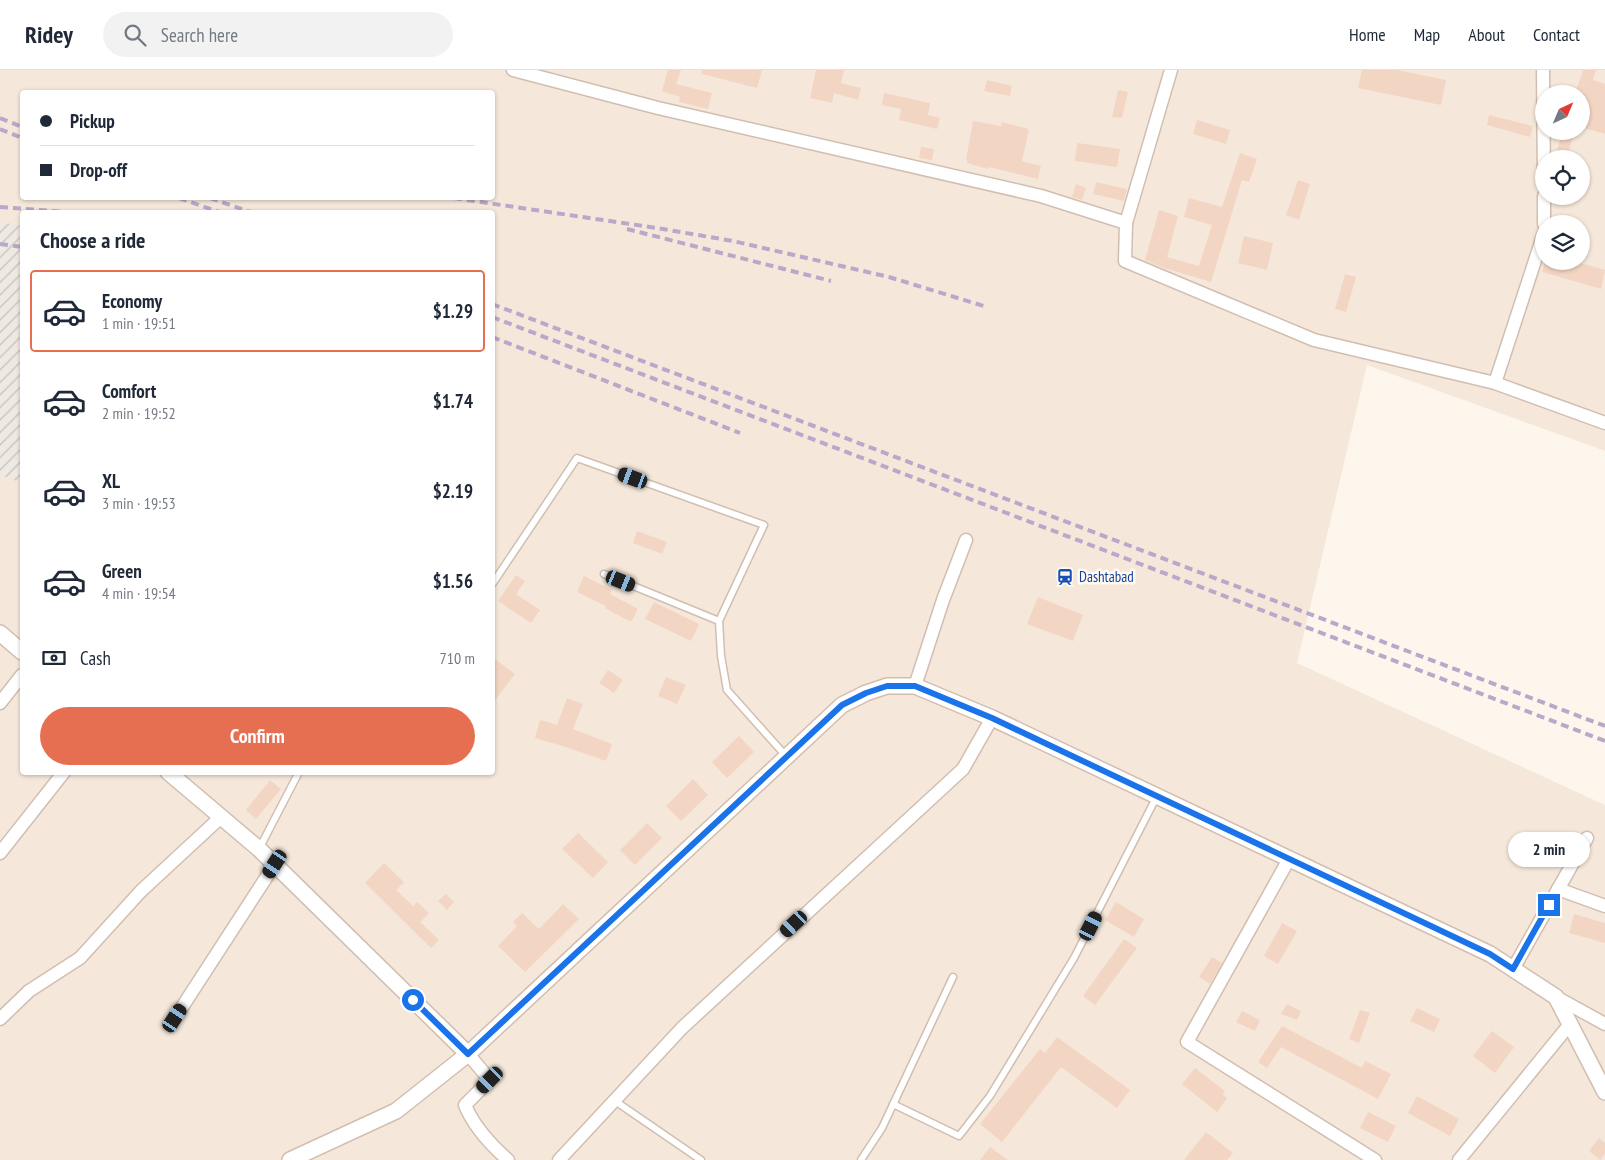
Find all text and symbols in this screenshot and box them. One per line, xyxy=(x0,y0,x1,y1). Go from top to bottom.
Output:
search box xyxy=(103,12,453,57)
text: Ridey xyxy=(25,19,73,50)
icon: search xyxy=(121,21,149,49)
text: Search here xyxy=(161,23,238,47)
text: Home xyxy=(1349,23,1386,46)
text: Map xyxy=(1414,23,1440,46)
text: About xyxy=(1468,23,1505,46)
text: Contact xyxy=(1533,23,1580,46)
north arrow xyxy=(1535,85,1590,140)
map controls xyxy=(1535,85,1590,270)
text: Pickup xyxy=(70,109,115,133)
button: locate xyxy=(1535,150,1590,205)
text: Drop-off xyxy=(70,158,127,182)
button: layers xyxy=(1535,215,1590,270)
text: Choose a ride xyxy=(40,226,145,254)
icon: car xyxy=(42,289,87,334)
text: Economy xyxy=(102,289,162,313)
text: $1.29 xyxy=(433,299,473,323)
text: 1 min · 19:51 xyxy=(102,313,176,333)
icon: car xyxy=(42,379,87,424)
text: Comfort xyxy=(102,379,156,403)
text: $1.74 xyxy=(433,389,473,413)
text: 2 min · 19:52 xyxy=(102,403,176,423)
car xyxy=(616,466,649,490)
icon: car xyxy=(42,469,87,514)
text: XL xyxy=(102,469,120,493)
text: $2.19 xyxy=(433,479,473,503)
text: 3 min · 19:53 xyxy=(102,493,176,513)
icon: car xyxy=(42,559,87,604)
text: Green xyxy=(102,559,142,583)
station icon: Dashtabad xyxy=(1055,567,1075,587)
place label: Dashtabad xyxy=(1079,567,1134,586)
car xyxy=(604,568,637,594)
text: $1.56 xyxy=(433,569,473,593)
text: 4 min · 19:54 xyxy=(102,583,176,603)
icon: cash xyxy=(40,644,68,672)
text: Cash xyxy=(80,646,111,670)
text: 710 m xyxy=(440,648,475,668)
button: Confirm xyxy=(40,707,475,765)
callout: 2 min xyxy=(1508,832,1590,868)
text: 2 min xyxy=(1533,839,1565,859)
car xyxy=(260,847,289,881)
route end xyxy=(1538,894,1560,916)
car xyxy=(777,908,810,940)
car xyxy=(1077,909,1104,943)
route start xyxy=(402,989,424,1011)
car xyxy=(160,1001,189,1035)
car xyxy=(474,1064,505,1096)

